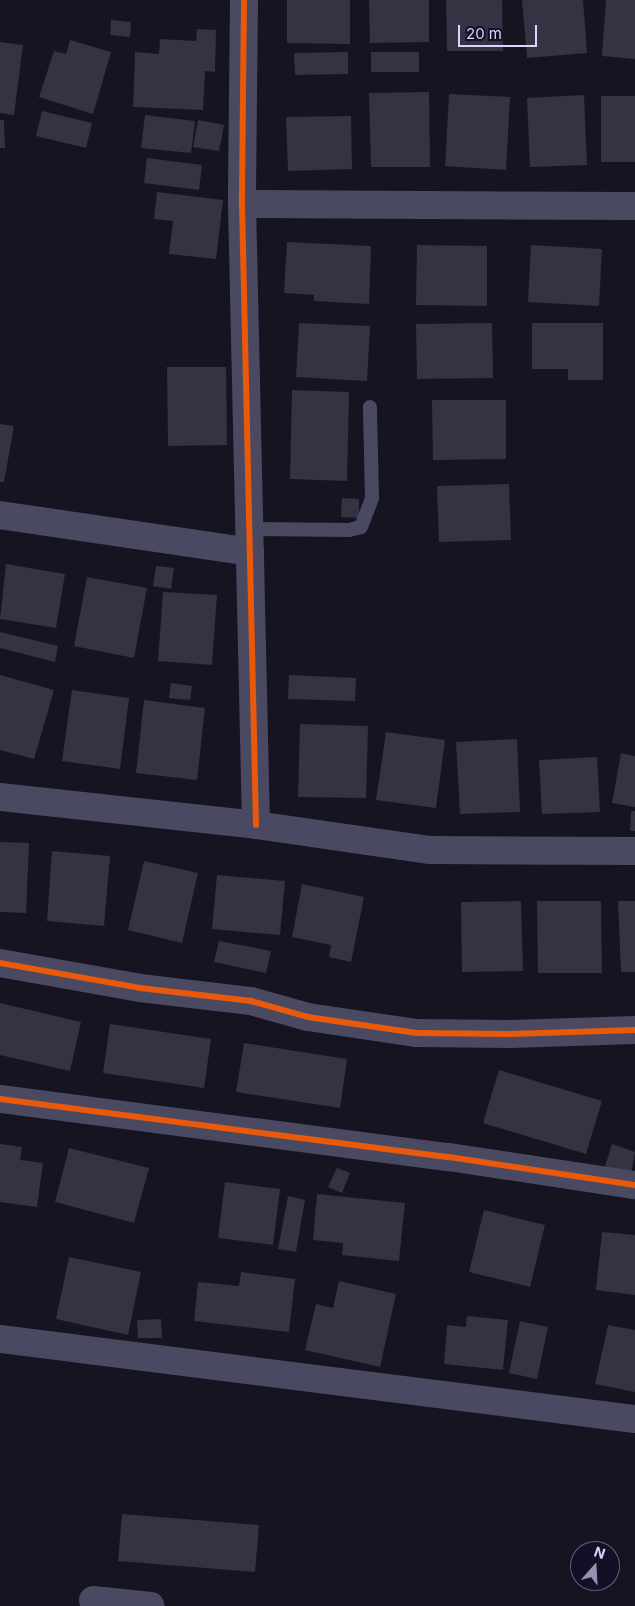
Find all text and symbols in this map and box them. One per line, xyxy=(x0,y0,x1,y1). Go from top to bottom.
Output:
scale bar xyxy=(460,15,539,47)
text: 20 m xyxy=(466,24,502,43)
north arrow xyxy=(570,1541,620,1591)
text: N xyxy=(592,1543,608,1562)

